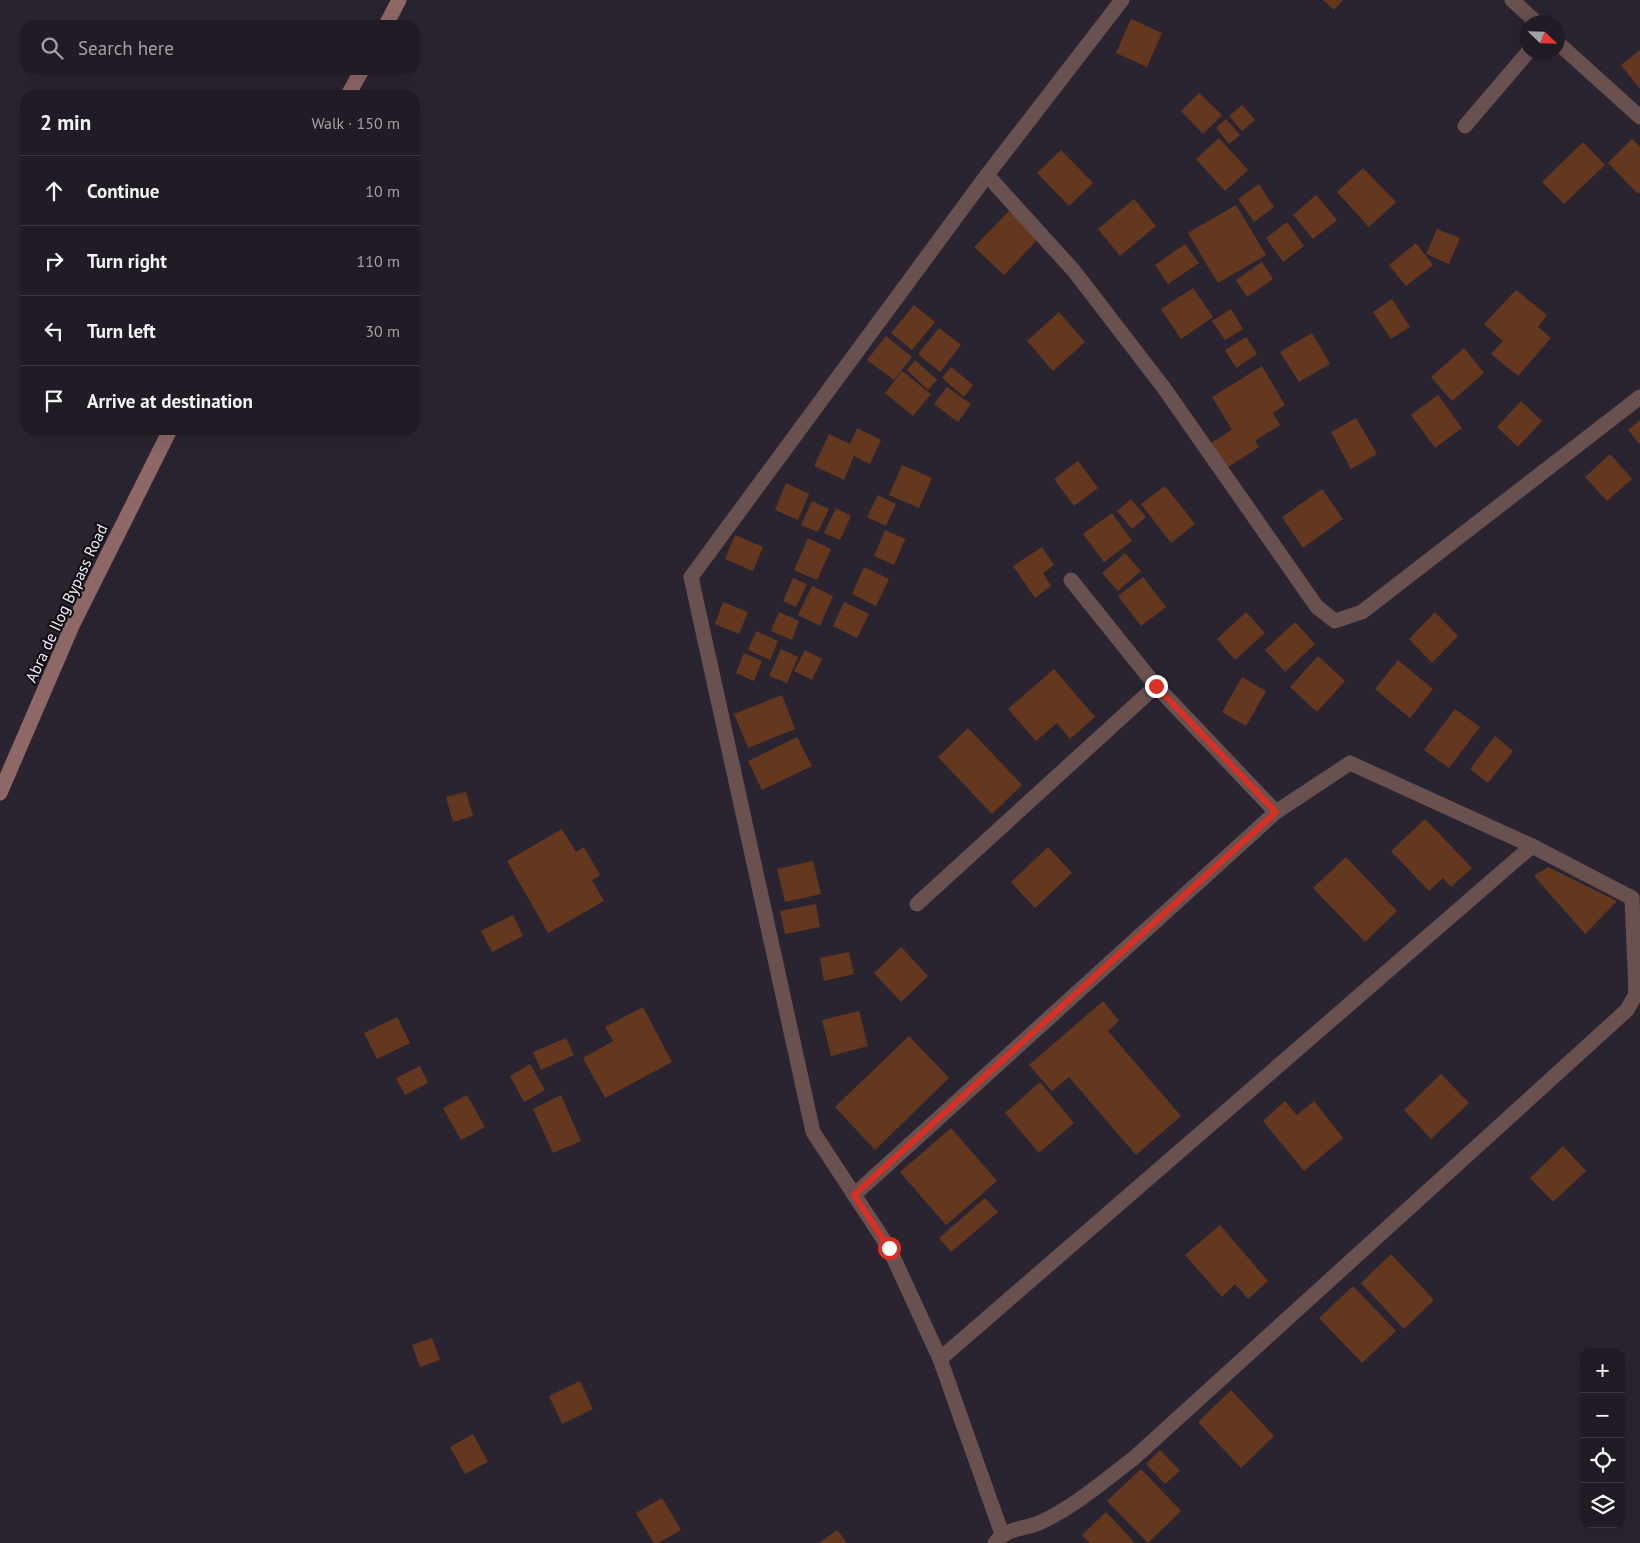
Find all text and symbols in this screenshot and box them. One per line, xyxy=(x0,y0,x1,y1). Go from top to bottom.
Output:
north arrow xyxy=(1520,15,1565,60)
search box xyxy=(20,20,420,75)
icon: search xyxy=(38,34,66,62)
text: Search here xyxy=(78,36,174,60)
text: 2 min xyxy=(40,109,91,136)
text: Walk · 150 m xyxy=(311,113,400,133)
icon: ahead xyxy=(40,177,68,205)
text: Continue xyxy=(87,179,159,203)
text: 10 m xyxy=(365,181,400,201)
icon: right xyxy=(40,247,68,275)
text: Turn right xyxy=(87,249,167,273)
text: 110 m xyxy=(357,251,400,271)
icon: left xyxy=(40,317,68,345)
text: Turn left xyxy=(87,319,156,343)
text: 30 m xyxy=(365,321,400,341)
icon: arrive xyxy=(40,387,68,415)
text: Arrive at destination xyxy=(87,389,253,413)
street label: Abra de Ilog Bypass Road xyxy=(20,521,112,685)
route end xyxy=(1145,675,1168,698)
route start xyxy=(878,1237,901,1260)
map controls xyxy=(1580,1348,1625,1528)
button: + xyxy=(1580,1348,1625,1393)
button: − xyxy=(1580,1393,1625,1438)
button: locate xyxy=(1580,1438,1625,1483)
button: layers xyxy=(1580,1483,1625,1528)

